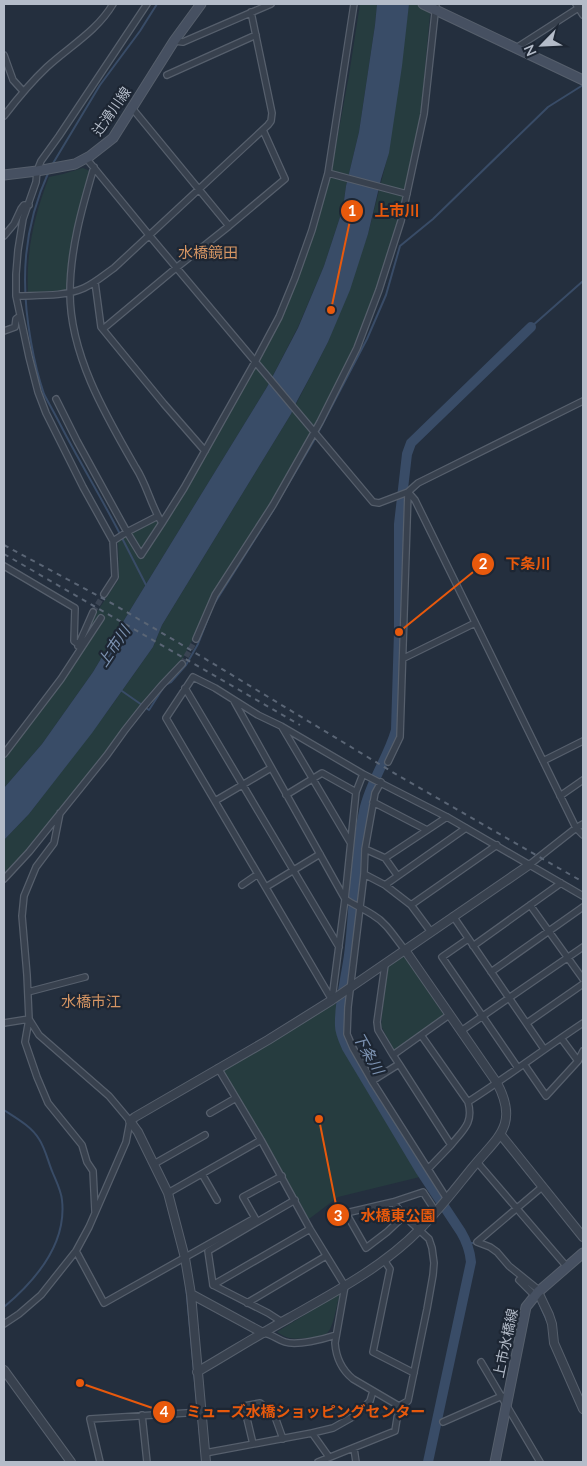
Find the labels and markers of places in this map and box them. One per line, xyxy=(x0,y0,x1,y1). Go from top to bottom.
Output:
callout: 上市川 xyxy=(340,196,430,226)
callout: 下条川 xyxy=(470,549,560,579)
callout: 水橋東公園 xyxy=(325,1200,445,1230)
callout: ミューズ水橋ショッピングセンター xyxy=(151,1397,436,1427)

